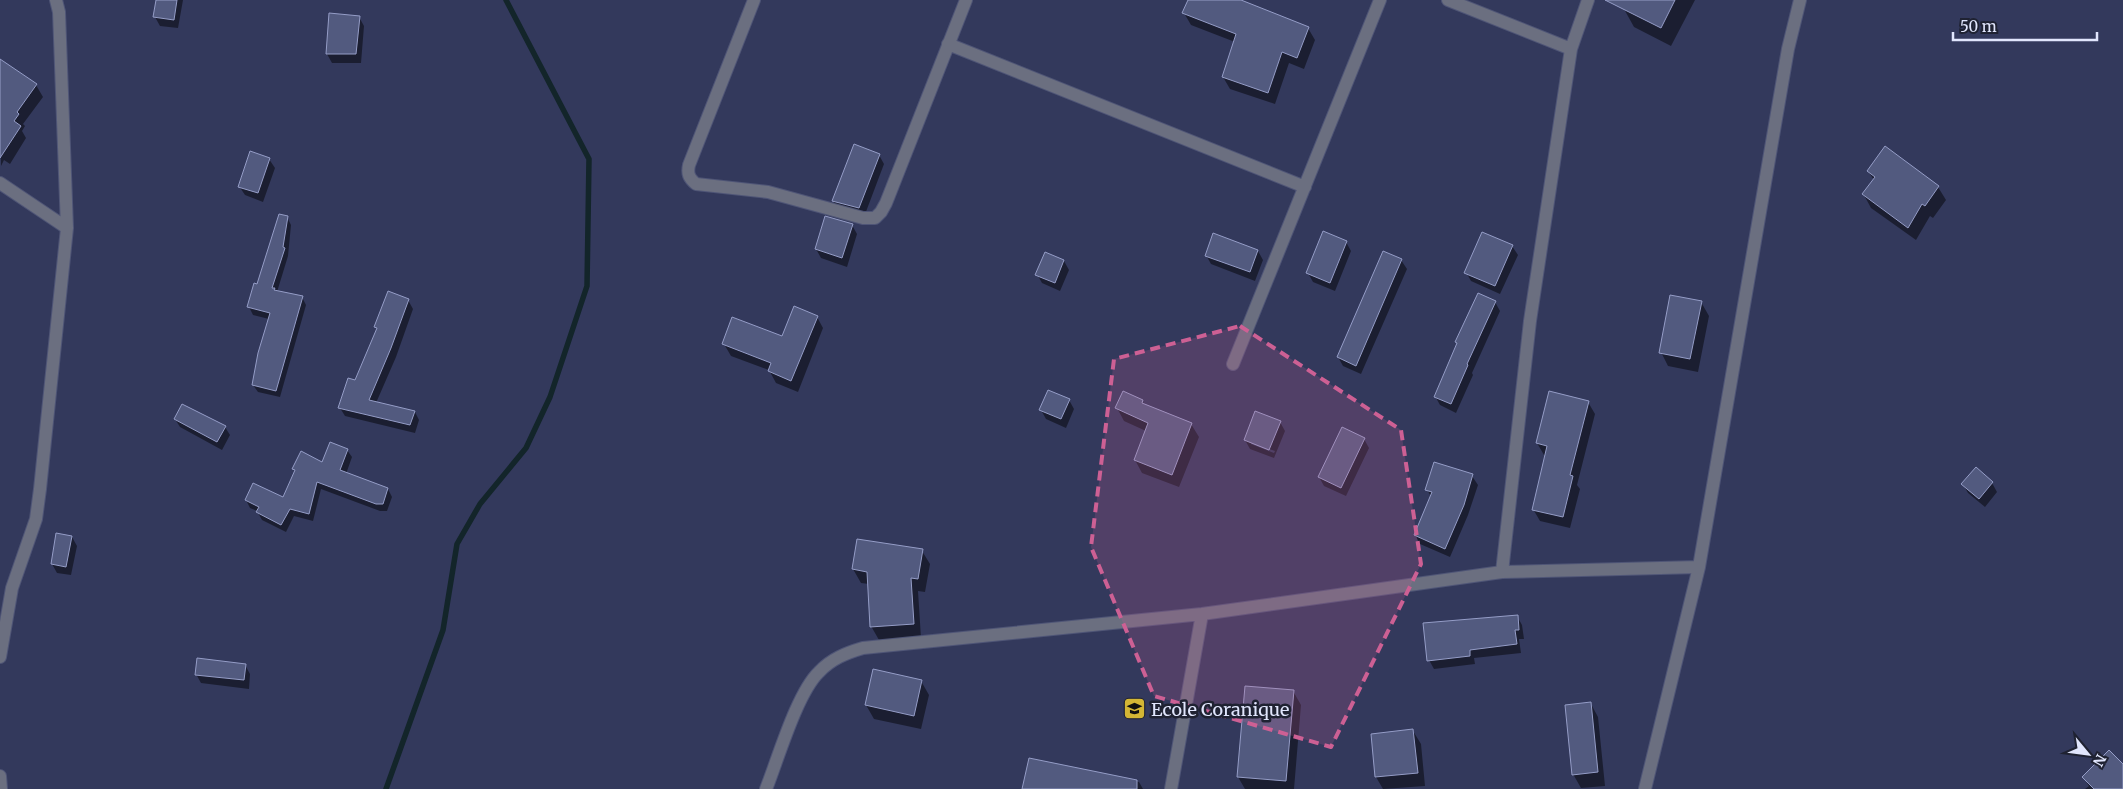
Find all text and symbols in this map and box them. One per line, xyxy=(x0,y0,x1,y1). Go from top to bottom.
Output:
scale bar xyxy=(1953,10,2097,42)
text: 50 m xyxy=(1960,17,1997,36)
school or university icon: Ecole Coranique xyxy=(1123,697,1147,721)
place label: Ecole Coranique xyxy=(1151,698,1289,721)
north arrow xyxy=(2063,729,2113,779)
text: N xyxy=(2089,751,2110,770)

